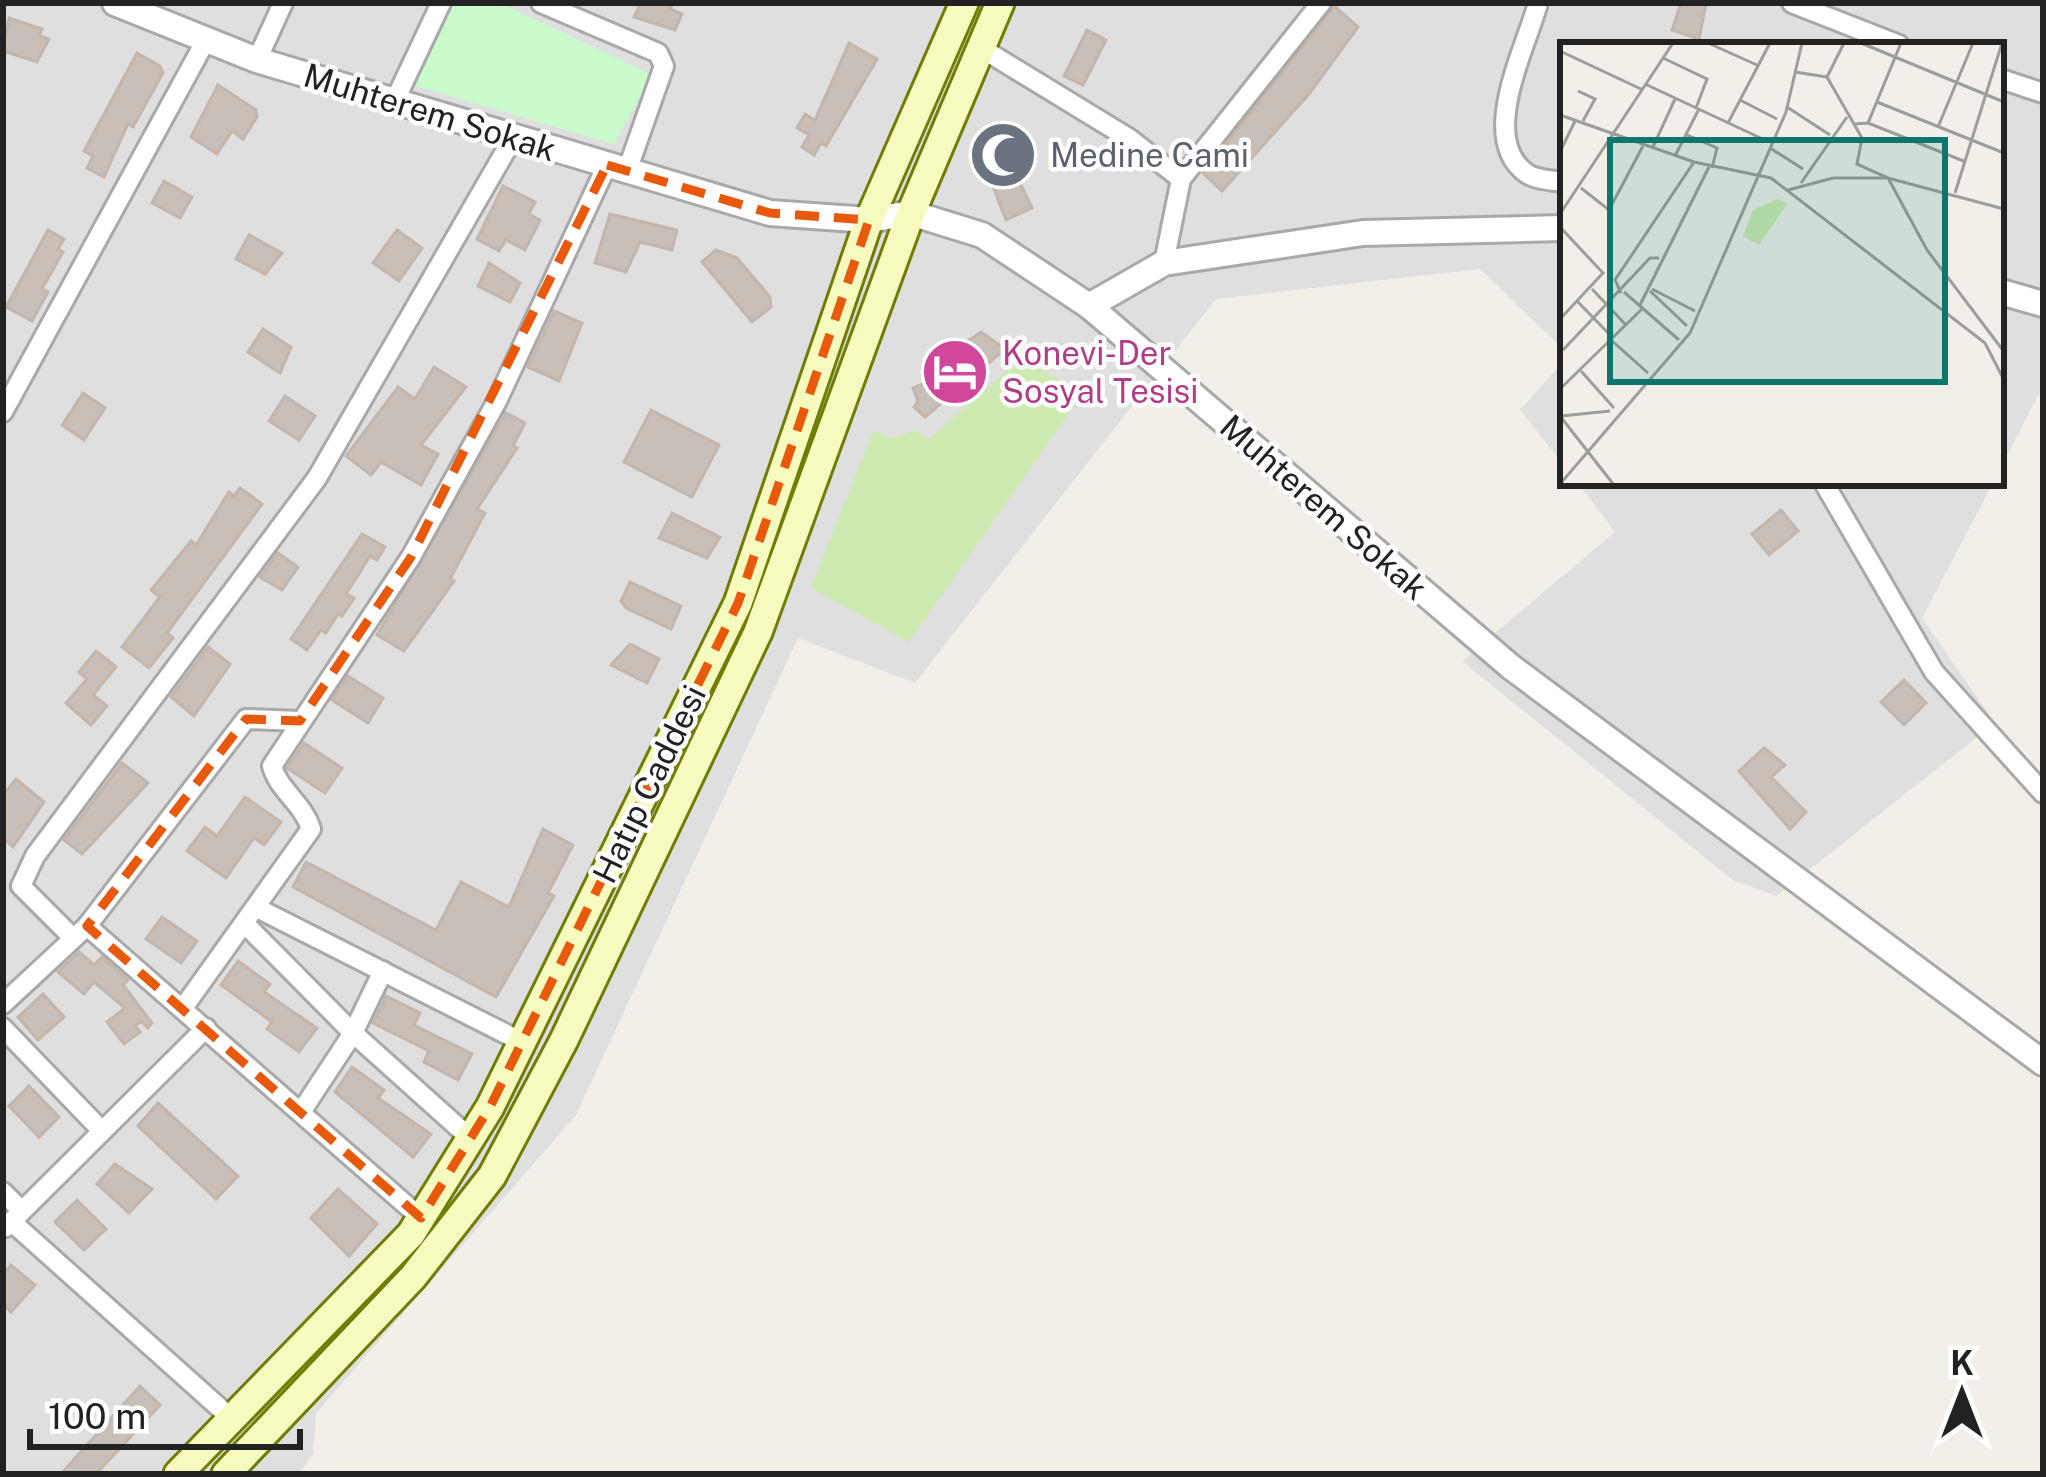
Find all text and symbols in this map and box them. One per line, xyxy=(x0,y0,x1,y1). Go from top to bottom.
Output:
inset map xyxy=(1560,42,2004,486)
street label: Muhterem Sokak xyxy=(299,56,561,168)
mosque icon: Medine Cami xyxy=(968,120,1038,190)
place label: Medine Cami xyxy=(1050,136,1249,174)
place label: Konevi-Der Sosyal Tesisi xyxy=(1002,334,1198,410)
hotel icon: Konevi-Der Sosyal Tesisi xyxy=(920,337,990,407)
street label: Muhterem Sokak xyxy=(1213,407,1435,607)
street label: Hatıp Caddesi xyxy=(585,679,713,889)
north arrow xyxy=(1902,1333,2022,1453)
text: K xyxy=(1950,1344,1974,1382)
scale bar xyxy=(30,1375,300,1449)
text: 100 m xyxy=(48,1395,146,1437)

